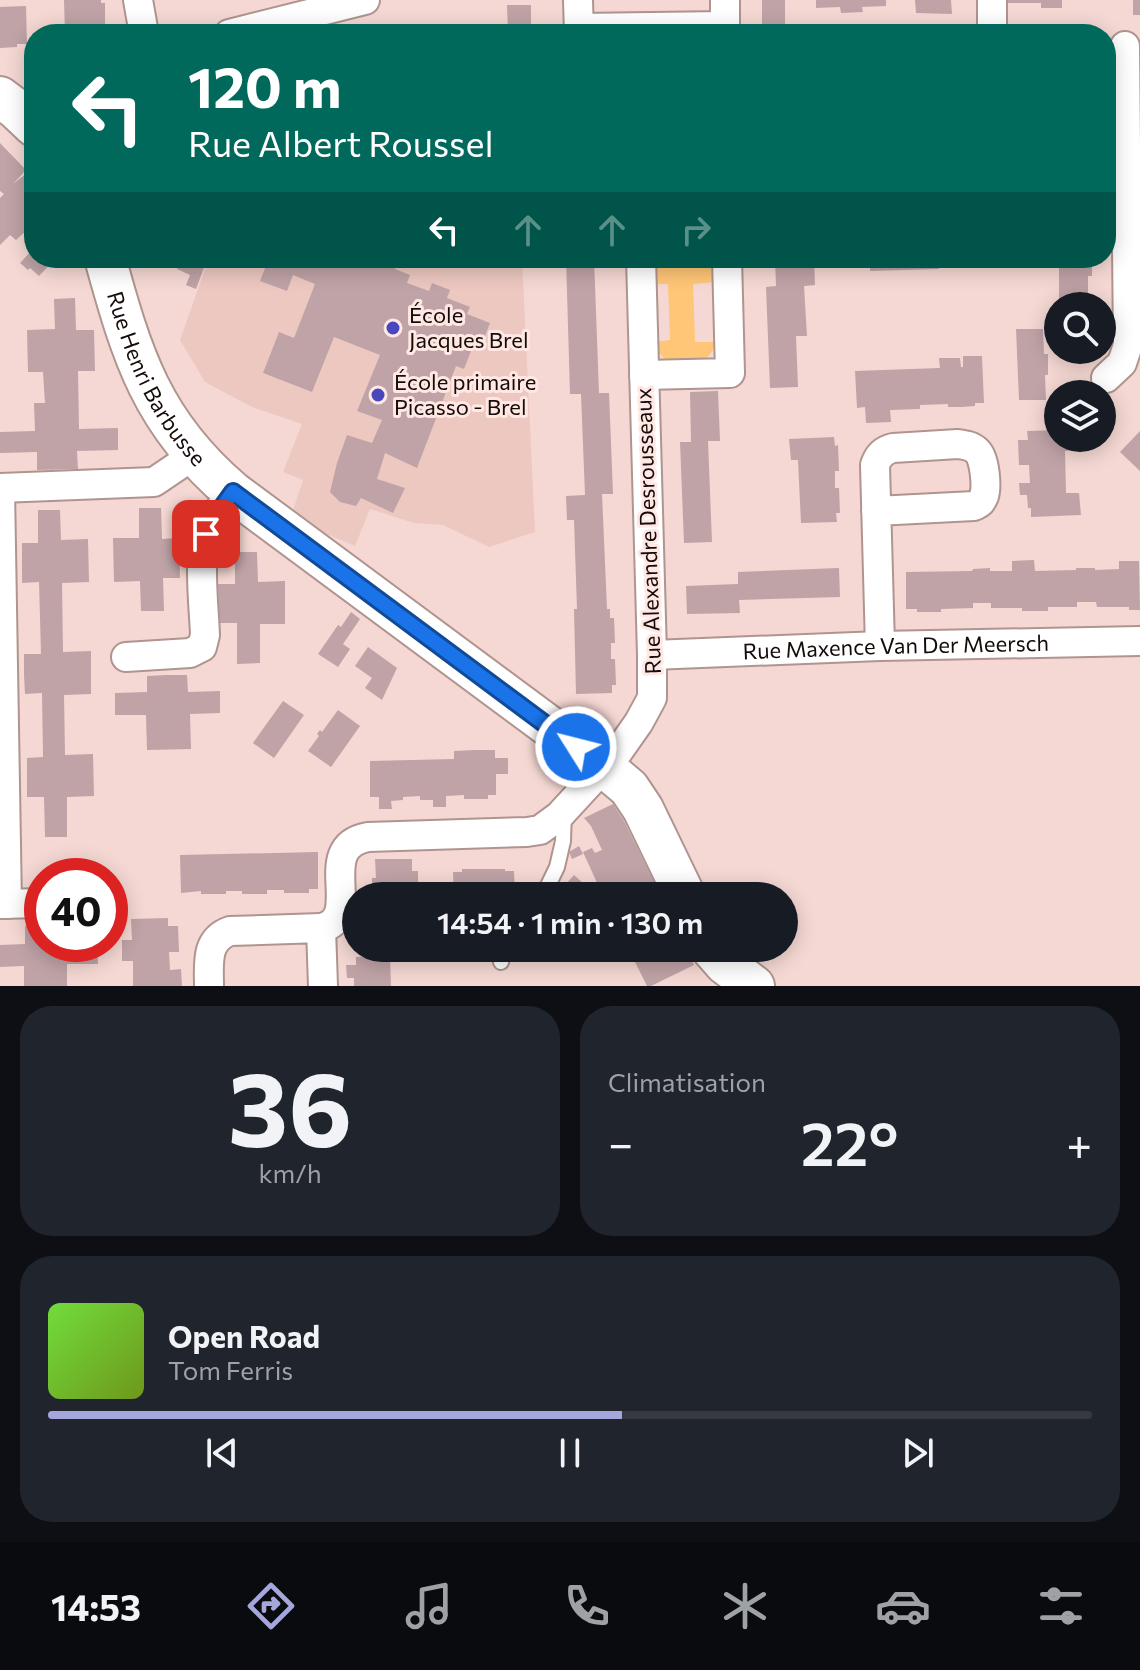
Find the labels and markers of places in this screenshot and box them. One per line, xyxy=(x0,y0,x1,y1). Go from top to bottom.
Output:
place label: École Jacques Brel xyxy=(409,301,529,353)
marker: École Jacques Brel xyxy=(384,319,402,337)
place label: École primaire Picasso - Brel xyxy=(394,368,536,420)
marker: École primaire Picasso - Brel xyxy=(369,386,387,404)
pin xyxy=(172,500,240,568)

